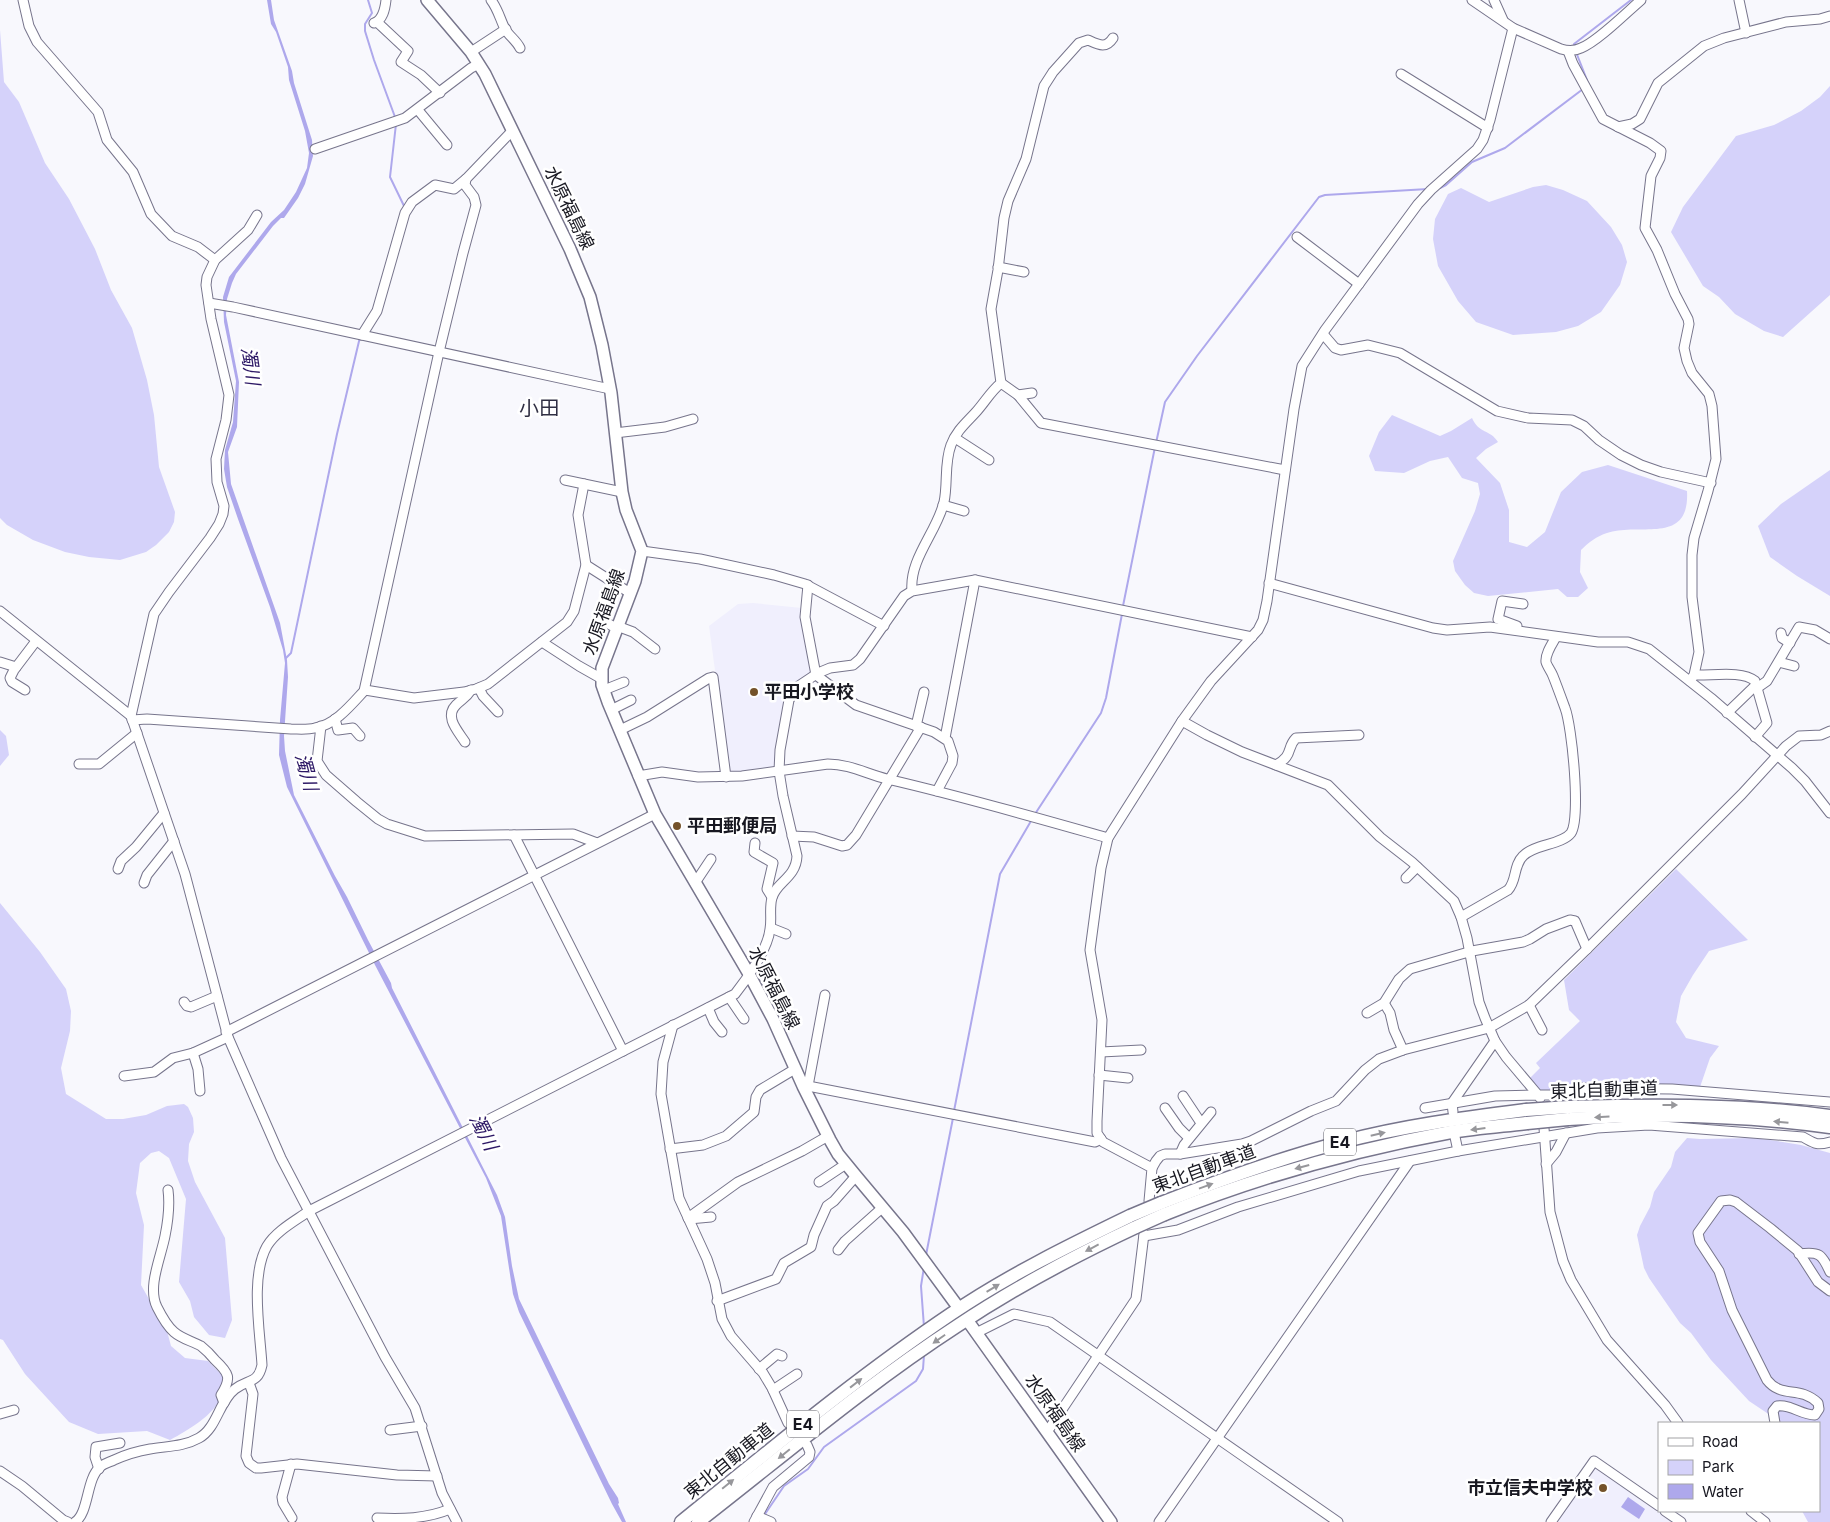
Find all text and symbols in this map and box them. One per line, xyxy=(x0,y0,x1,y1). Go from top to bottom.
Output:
street label: 水原福島線 xyxy=(540,163,599,253)
water label: 濁川 xyxy=(236,346,265,388)
district label: 小田 xyxy=(519,396,559,420)
street label: 水原福島線 xyxy=(578,566,629,658)
place label: 平田小学校 xyxy=(764,681,854,702)
marker: 平田小学校 xyxy=(748,686,760,698)
water label: 濁川 xyxy=(290,751,323,795)
place label: 平田郵便局 xyxy=(687,815,777,836)
marker: 平田郵便局 xyxy=(671,820,683,832)
street label: 水原福島線 xyxy=(745,943,804,1033)
street label: 東北自動車道 xyxy=(1550,1077,1658,1102)
one-way arrow xyxy=(1662,1101,1678,1109)
water label: 濁川 xyxy=(465,1110,503,1156)
one-way arrow xyxy=(1593,1113,1609,1121)
one-way arrow xyxy=(1773,1118,1789,1126)
one-way arrow xyxy=(1470,1125,1486,1133)
road number: E4 xyxy=(1324,1128,1356,1156)
one-way arrow xyxy=(1371,1130,1386,1138)
street label: 東北自動車道 xyxy=(1149,1140,1258,1197)
one-way arrow xyxy=(1295,1163,1310,1171)
one-way arrow xyxy=(1199,1182,1214,1189)
one-way arrow xyxy=(1085,1244,1099,1252)
one-way arrow xyxy=(987,1284,1000,1293)
one-way arrow xyxy=(932,1334,946,1344)
street label: 水原福島線 xyxy=(1021,1370,1090,1456)
one-way arrow xyxy=(849,1378,862,1389)
road number: E4 xyxy=(787,1410,819,1438)
street label: 東北自動車道 xyxy=(680,1418,777,1503)
legend xyxy=(1658,1422,1820,1512)
text: Road xyxy=(1702,1432,1738,1451)
one-way arrow xyxy=(777,1449,790,1460)
text: Park xyxy=(1702,1457,1735,1476)
place label: 市立信夫中学校 xyxy=(1467,1477,1593,1498)
one-way arrow xyxy=(721,1479,734,1490)
marker: 市立信夫中学校 xyxy=(1597,1482,1609,1494)
text: Water xyxy=(1702,1482,1744,1501)

